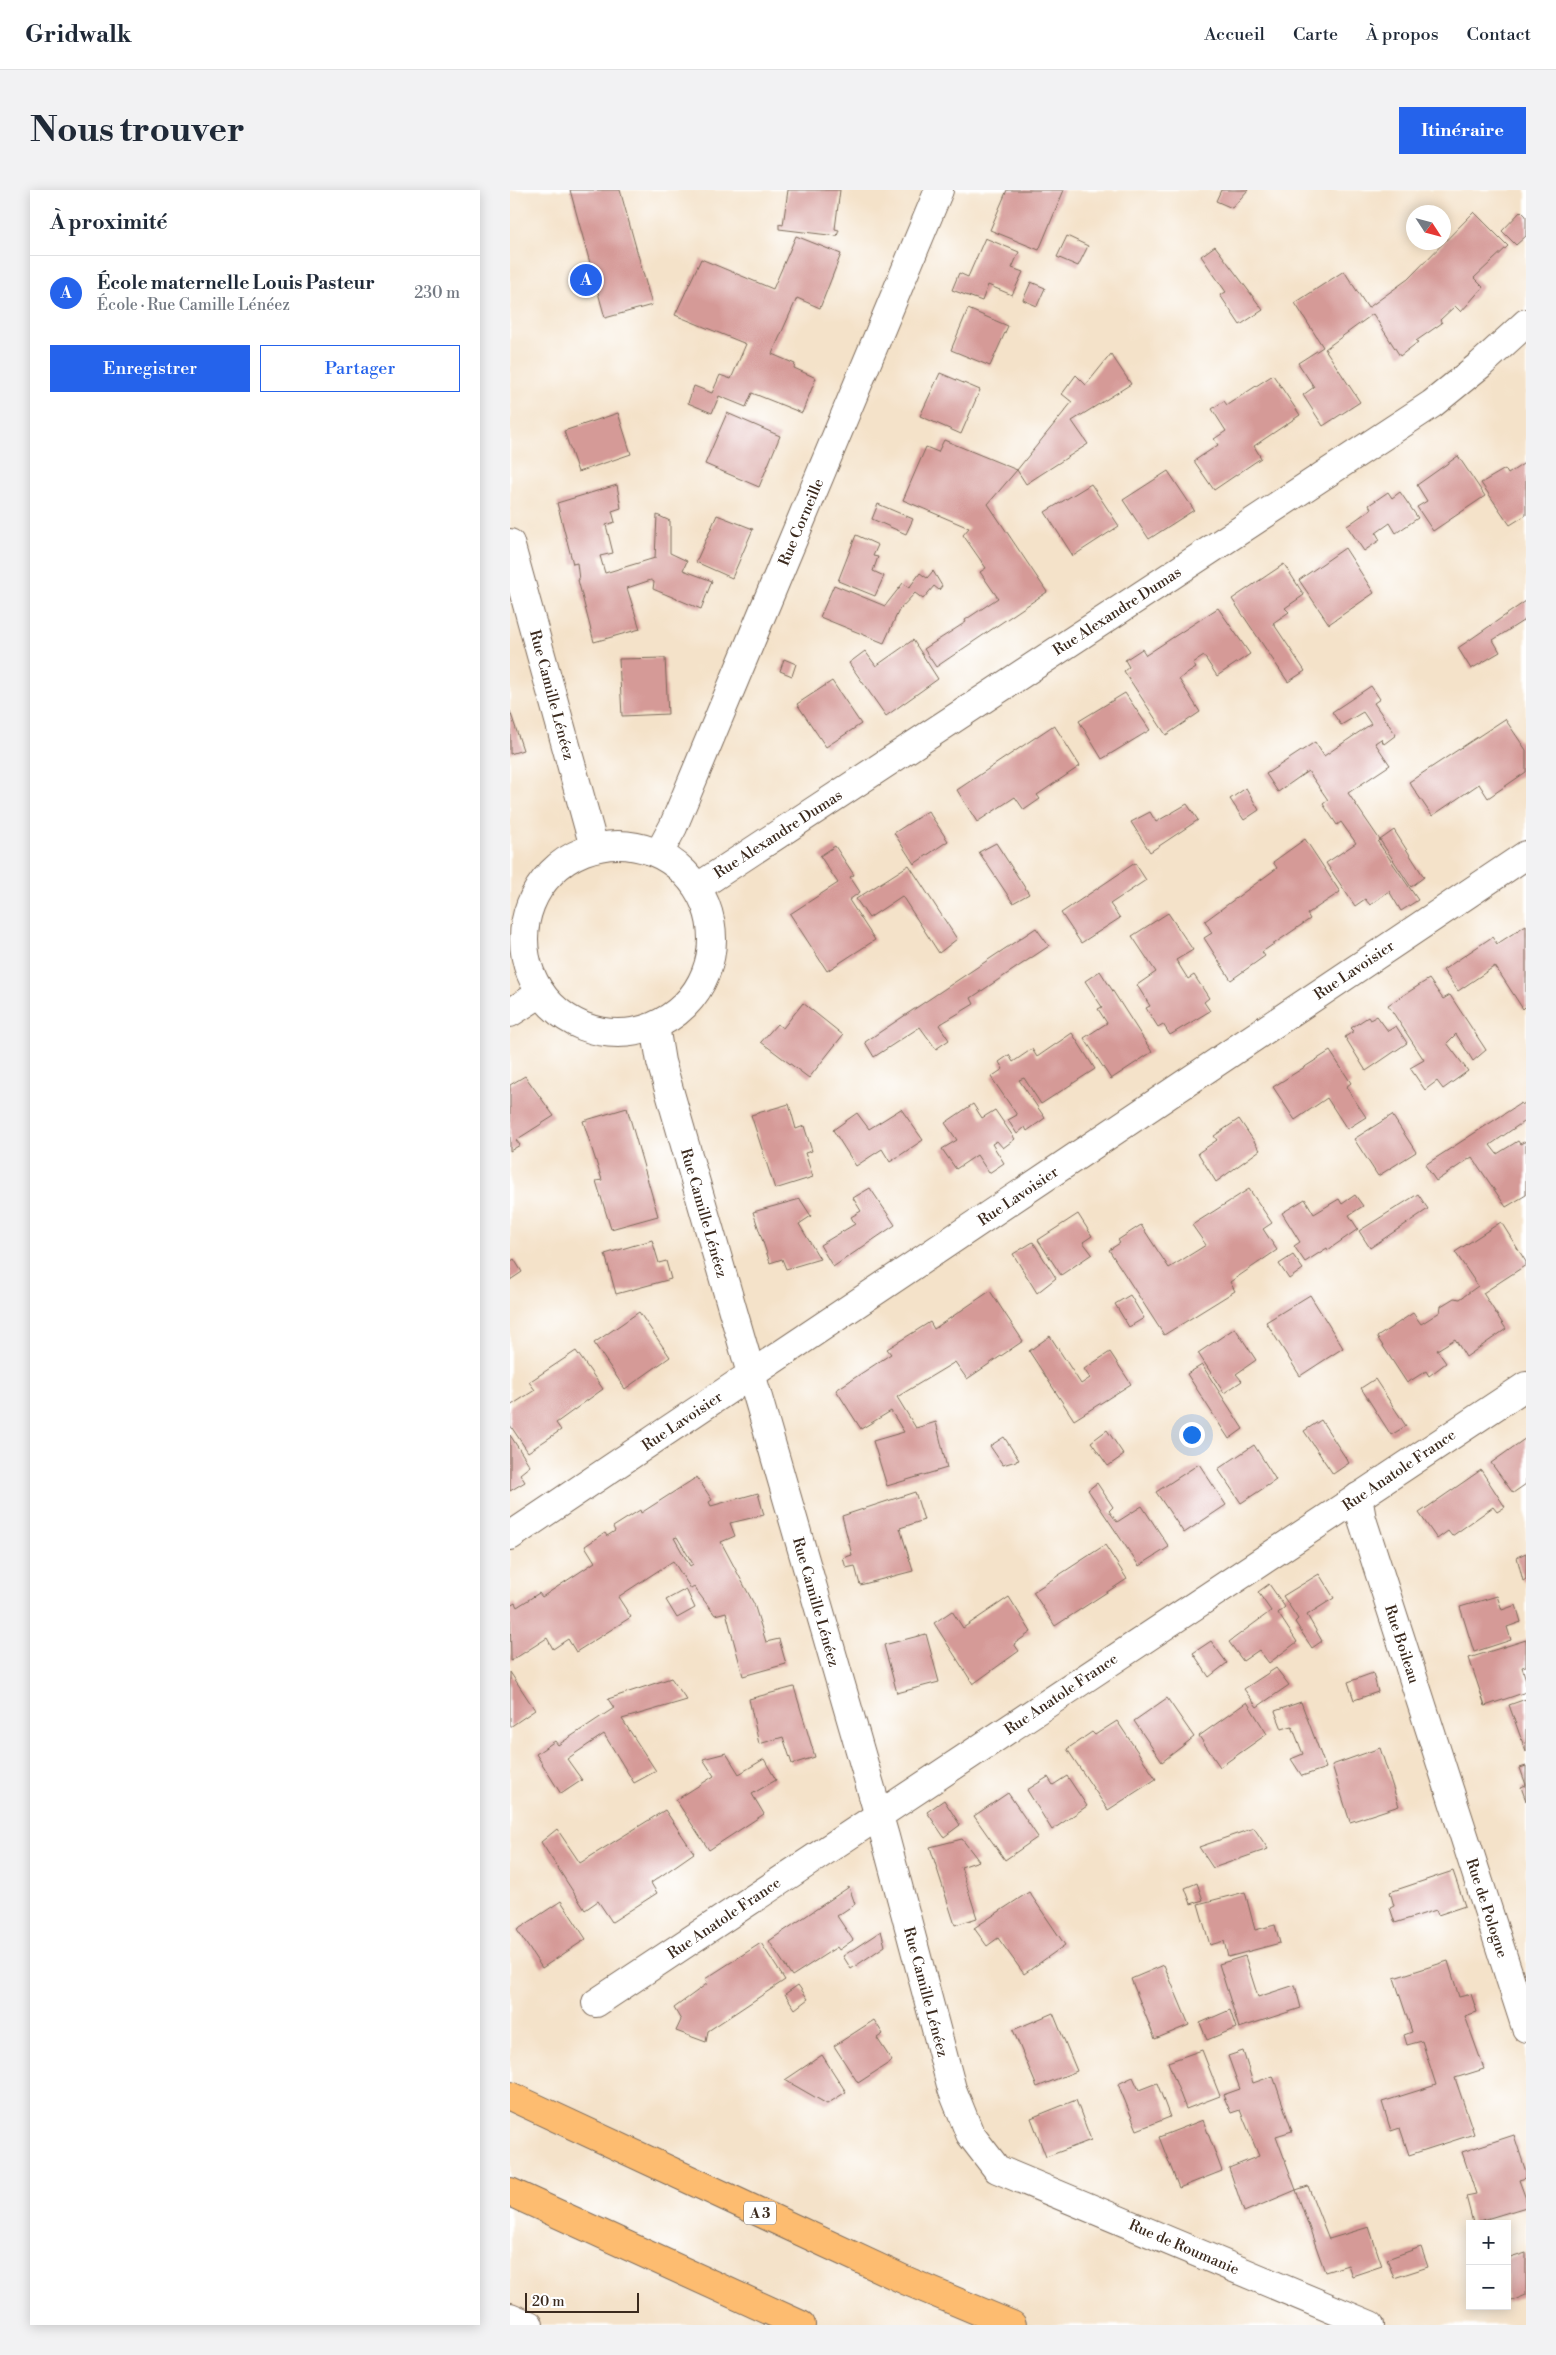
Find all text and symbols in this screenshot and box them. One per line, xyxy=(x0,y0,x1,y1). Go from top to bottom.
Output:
text: Gridwalk xyxy=(25,20,132,50)
text: Accueil xyxy=(1204,23,1265,46)
text: Carte xyxy=(1293,23,1338,46)
text: À propos xyxy=(1366,23,1439,46)
text: Contact xyxy=(1467,23,1531,46)
button: Itinéraire xyxy=(1399,107,1526,154)
text: Nous trouver xyxy=(30,109,245,152)
north arrow xyxy=(1406,205,1451,250)
text: À proximité xyxy=(50,210,167,236)
pin: A xyxy=(570,261,602,299)
text: École maternelle Louis Pasteur xyxy=(97,271,375,295)
text: A xyxy=(60,283,72,303)
text: 230 m xyxy=(414,283,460,303)
text: École · Rue Camille Lénéez xyxy=(97,295,290,315)
button: Enregistrer xyxy=(50,345,250,392)
button: Partager xyxy=(260,345,460,392)
street label: Rue Corneille xyxy=(775,476,828,569)
street label: Rue Alexandre Dumas xyxy=(1049,563,1185,660)
street label: Rue Camille Lénéez xyxy=(525,628,578,762)
street label: Rue Alexandre Dumas xyxy=(710,786,846,883)
street label: Rue Lavoisier xyxy=(1310,936,1399,1004)
street label: Rue Camille Lénéez xyxy=(676,1146,731,1280)
street label: Rue Lavoisier xyxy=(974,1162,1063,1230)
street label: Rue Lavoisier xyxy=(638,1387,727,1455)
your location xyxy=(1179,1422,1205,1448)
street label: Rue Anatole France xyxy=(1339,1425,1460,1515)
street label: Rue Camille Lénéez xyxy=(788,1535,843,1669)
street label: Rue Boileau xyxy=(1380,1602,1423,1686)
street label: Rue Anatole France xyxy=(1001,1649,1122,1739)
street label: Rue de Pologne xyxy=(1461,1856,1512,1960)
street label: Rue Anatole France xyxy=(664,1873,785,1963)
street label: Rue Camille Lénéez xyxy=(899,1925,952,2059)
road number: A 3 xyxy=(744,2202,776,2225)
street label: Rue de Roumanie xyxy=(1126,2216,1242,2279)
map controls xyxy=(1466,2220,1511,2310)
button: + xyxy=(1466,2220,1511,2265)
button: − xyxy=(1466,2265,1511,2310)
scale bar xyxy=(525,2290,639,2313)
text: 20 m xyxy=(532,2293,564,2311)

